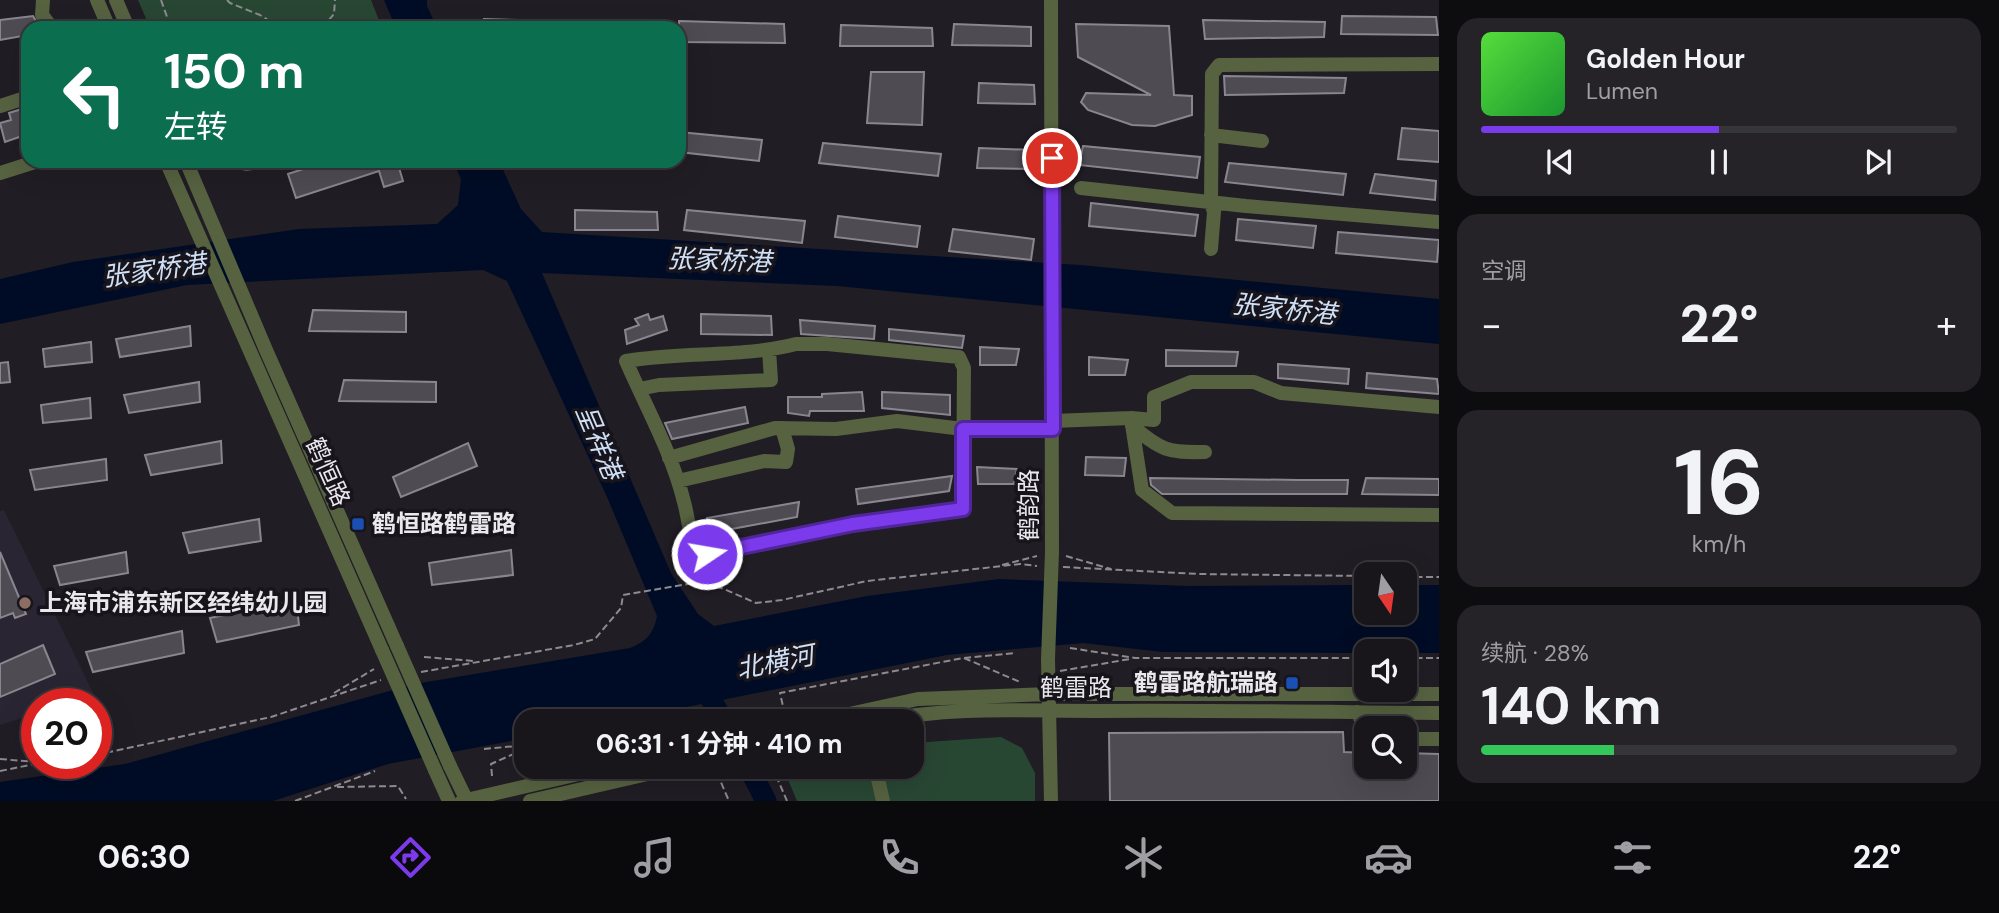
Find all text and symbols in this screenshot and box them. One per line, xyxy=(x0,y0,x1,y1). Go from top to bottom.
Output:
text: 150 m xyxy=(164,39,304,103)
text: Golden Hour xyxy=(1586,42,1745,76)
icon: left xyxy=(49,49,140,140)
text: Lumen xyxy=(1586,76,1658,106)
text: 左转 xyxy=(164,106,228,148)
pin xyxy=(1022,128,1082,188)
icon: arrive xyxy=(1033,139,1071,177)
icon: previous xyxy=(1541,143,1579,181)
icon: pause xyxy=(1700,143,1738,181)
icon: next xyxy=(1859,143,1897,181)
water label: 张家桥港 xyxy=(666,241,776,279)
water label: 张家桥港 xyxy=(100,245,212,294)
text: 空调 xyxy=(1481,256,1527,286)
water label: 张家桥港 xyxy=(1231,287,1341,332)
text: 22° xyxy=(1680,290,1758,358)
text: − xyxy=(1481,300,1502,350)
text: + xyxy=(1936,300,1957,350)
water label: 呈祥港 xyxy=(568,399,631,488)
text: 16 xyxy=(1674,424,1764,542)
street label: 鹤恒路 xyxy=(300,433,357,511)
street label: 鹤韵路 xyxy=(1013,469,1044,541)
place label: 鹤恒路鹤雷路 xyxy=(372,508,516,539)
marker: 鹤恒路鹤雷路 xyxy=(350,516,366,532)
position arrow xyxy=(670,517,744,591)
text: km/h xyxy=(1692,529,1746,559)
north arrow xyxy=(1354,562,1418,625)
map controls xyxy=(1354,562,1417,779)
place label: 上海市浦东新区经纬幼儿园 xyxy=(39,587,327,618)
marker: 上海市浦东新区经纬幼儿园 xyxy=(17,595,33,611)
water label: 北横河 xyxy=(733,637,821,686)
text: 续航 · 28% xyxy=(1481,638,1589,668)
button: sound xyxy=(1354,639,1417,702)
place label: 鹤雷路航瑞路 xyxy=(1134,667,1278,698)
street label: 鹤雷路 xyxy=(1040,672,1112,703)
text: 140 km xyxy=(1481,672,1662,740)
marker: 鹤雷路航瑞路 xyxy=(1284,675,1300,691)
speed limit sign: 20 xyxy=(21,688,112,779)
button: search xyxy=(1354,716,1417,779)
text: 06:31 · 1 分钟 · 410 m xyxy=(596,727,842,761)
icon: directions xyxy=(386,833,435,882)
icon: music xyxy=(630,833,679,882)
icon: phone xyxy=(875,833,924,882)
icon: climate xyxy=(1119,833,1168,882)
icon: car xyxy=(1364,833,1413,882)
icon: filters xyxy=(1608,833,1657,882)
text: 06:30 xyxy=(98,836,191,878)
text: 22° xyxy=(1853,836,1901,878)

